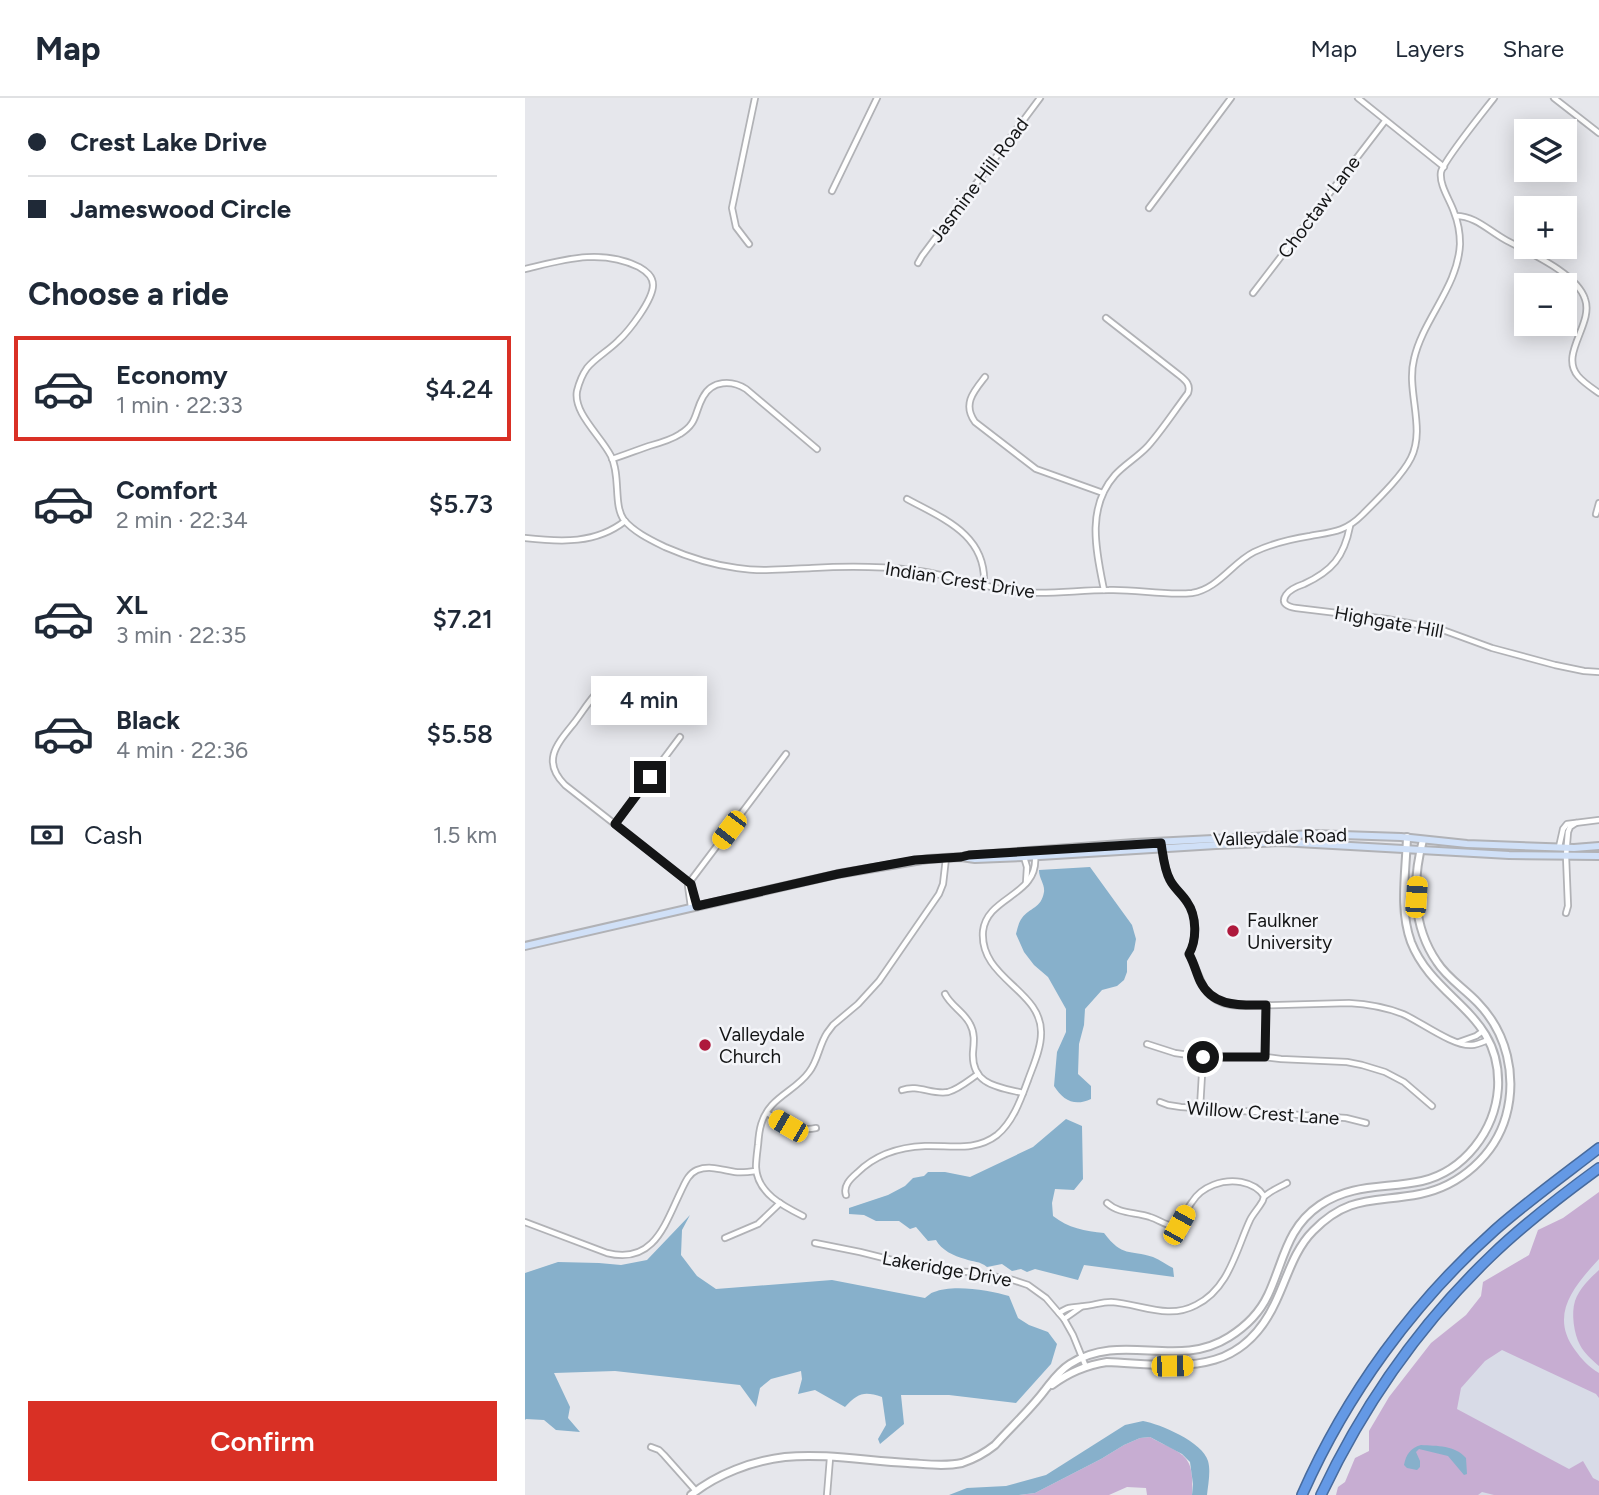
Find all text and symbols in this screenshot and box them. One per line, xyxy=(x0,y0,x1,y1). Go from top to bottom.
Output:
text: Map xyxy=(35,29,101,68)
text: Map xyxy=(1310,34,1357,63)
text: Layers xyxy=(1395,34,1464,63)
text: Share xyxy=(1502,34,1564,63)
street label: Jasmine Hill Road xyxy=(925,113,1033,247)
map controls xyxy=(1514,119,1577,336)
button: layers xyxy=(1514,119,1577,182)
text: Crest Lake Drive xyxy=(70,126,267,158)
street label: Choctaw Lane xyxy=(1273,151,1365,263)
text: Jameswood Circle xyxy=(70,193,291,225)
button: + xyxy=(1514,196,1577,259)
button: − xyxy=(1514,273,1577,336)
text: Choose a ride xyxy=(28,275,229,313)
icon: car xyxy=(32,357,95,420)
text: Economy xyxy=(116,359,228,391)
text: $4.24 xyxy=(425,373,493,405)
text: 1 min · 22:33 xyxy=(116,391,243,419)
icon: car xyxy=(32,472,95,535)
text: Comfort xyxy=(116,474,218,506)
text: $5.73 xyxy=(429,488,493,520)
text: 2 min · 22:34 xyxy=(116,506,248,534)
street label: Indian Crest Drive xyxy=(883,557,1037,603)
icon: car xyxy=(32,587,95,650)
text: XL xyxy=(116,589,148,621)
street label: Highgate Hill xyxy=(1333,601,1445,643)
text: $7.21 xyxy=(432,603,493,635)
text: 3 min · 22:35 xyxy=(116,621,246,649)
callout: 4 min xyxy=(592,676,708,724)
text: 4 min xyxy=(620,686,678,714)
icon: car xyxy=(32,702,95,765)
text: Black xyxy=(116,704,180,736)
text: $5.58 xyxy=(426,718,493,750)
text: 4 min · 22:36 xyxy=(116,736,248,764)
route end xyxy=(634,761,666,793)
car xyxy=(708,807,751,853)
icon: cash xyxy=(28,816,66,854)
text: Cash xyxy=(84,819,143,851)
text: 1.5 km xyxy=(433,821,497,849)
street label: Valleydale Road xyxy=(1213,823,1347,851)
car xyxy=(1405,875,1428,919)
place label: Faulkner University xyxy=(1247,909,1332,954)
marker: Faulkner University xyxy=(1225,923,1241,939)
place label: Valleydale Church xyxy=(719,1023,805,1068)
marker: Valleydale Church xyxy=(697,1037,713,1053)
route start xyxy=(1187,1041,1219,1073)
street label: Willow Crest Lane xyxy=(1186,1096,1340,1130)
car xyxy=(765,1106,812,1146)
car xyxy=(1160,1202,1199,1248)
street label: Lakeridge Drive xyxy=(880,1246,1014,1292)
car xyxy=(1151,1355,1194,1377)
button: Confirm xyxy=(28,1401,497,1481)

